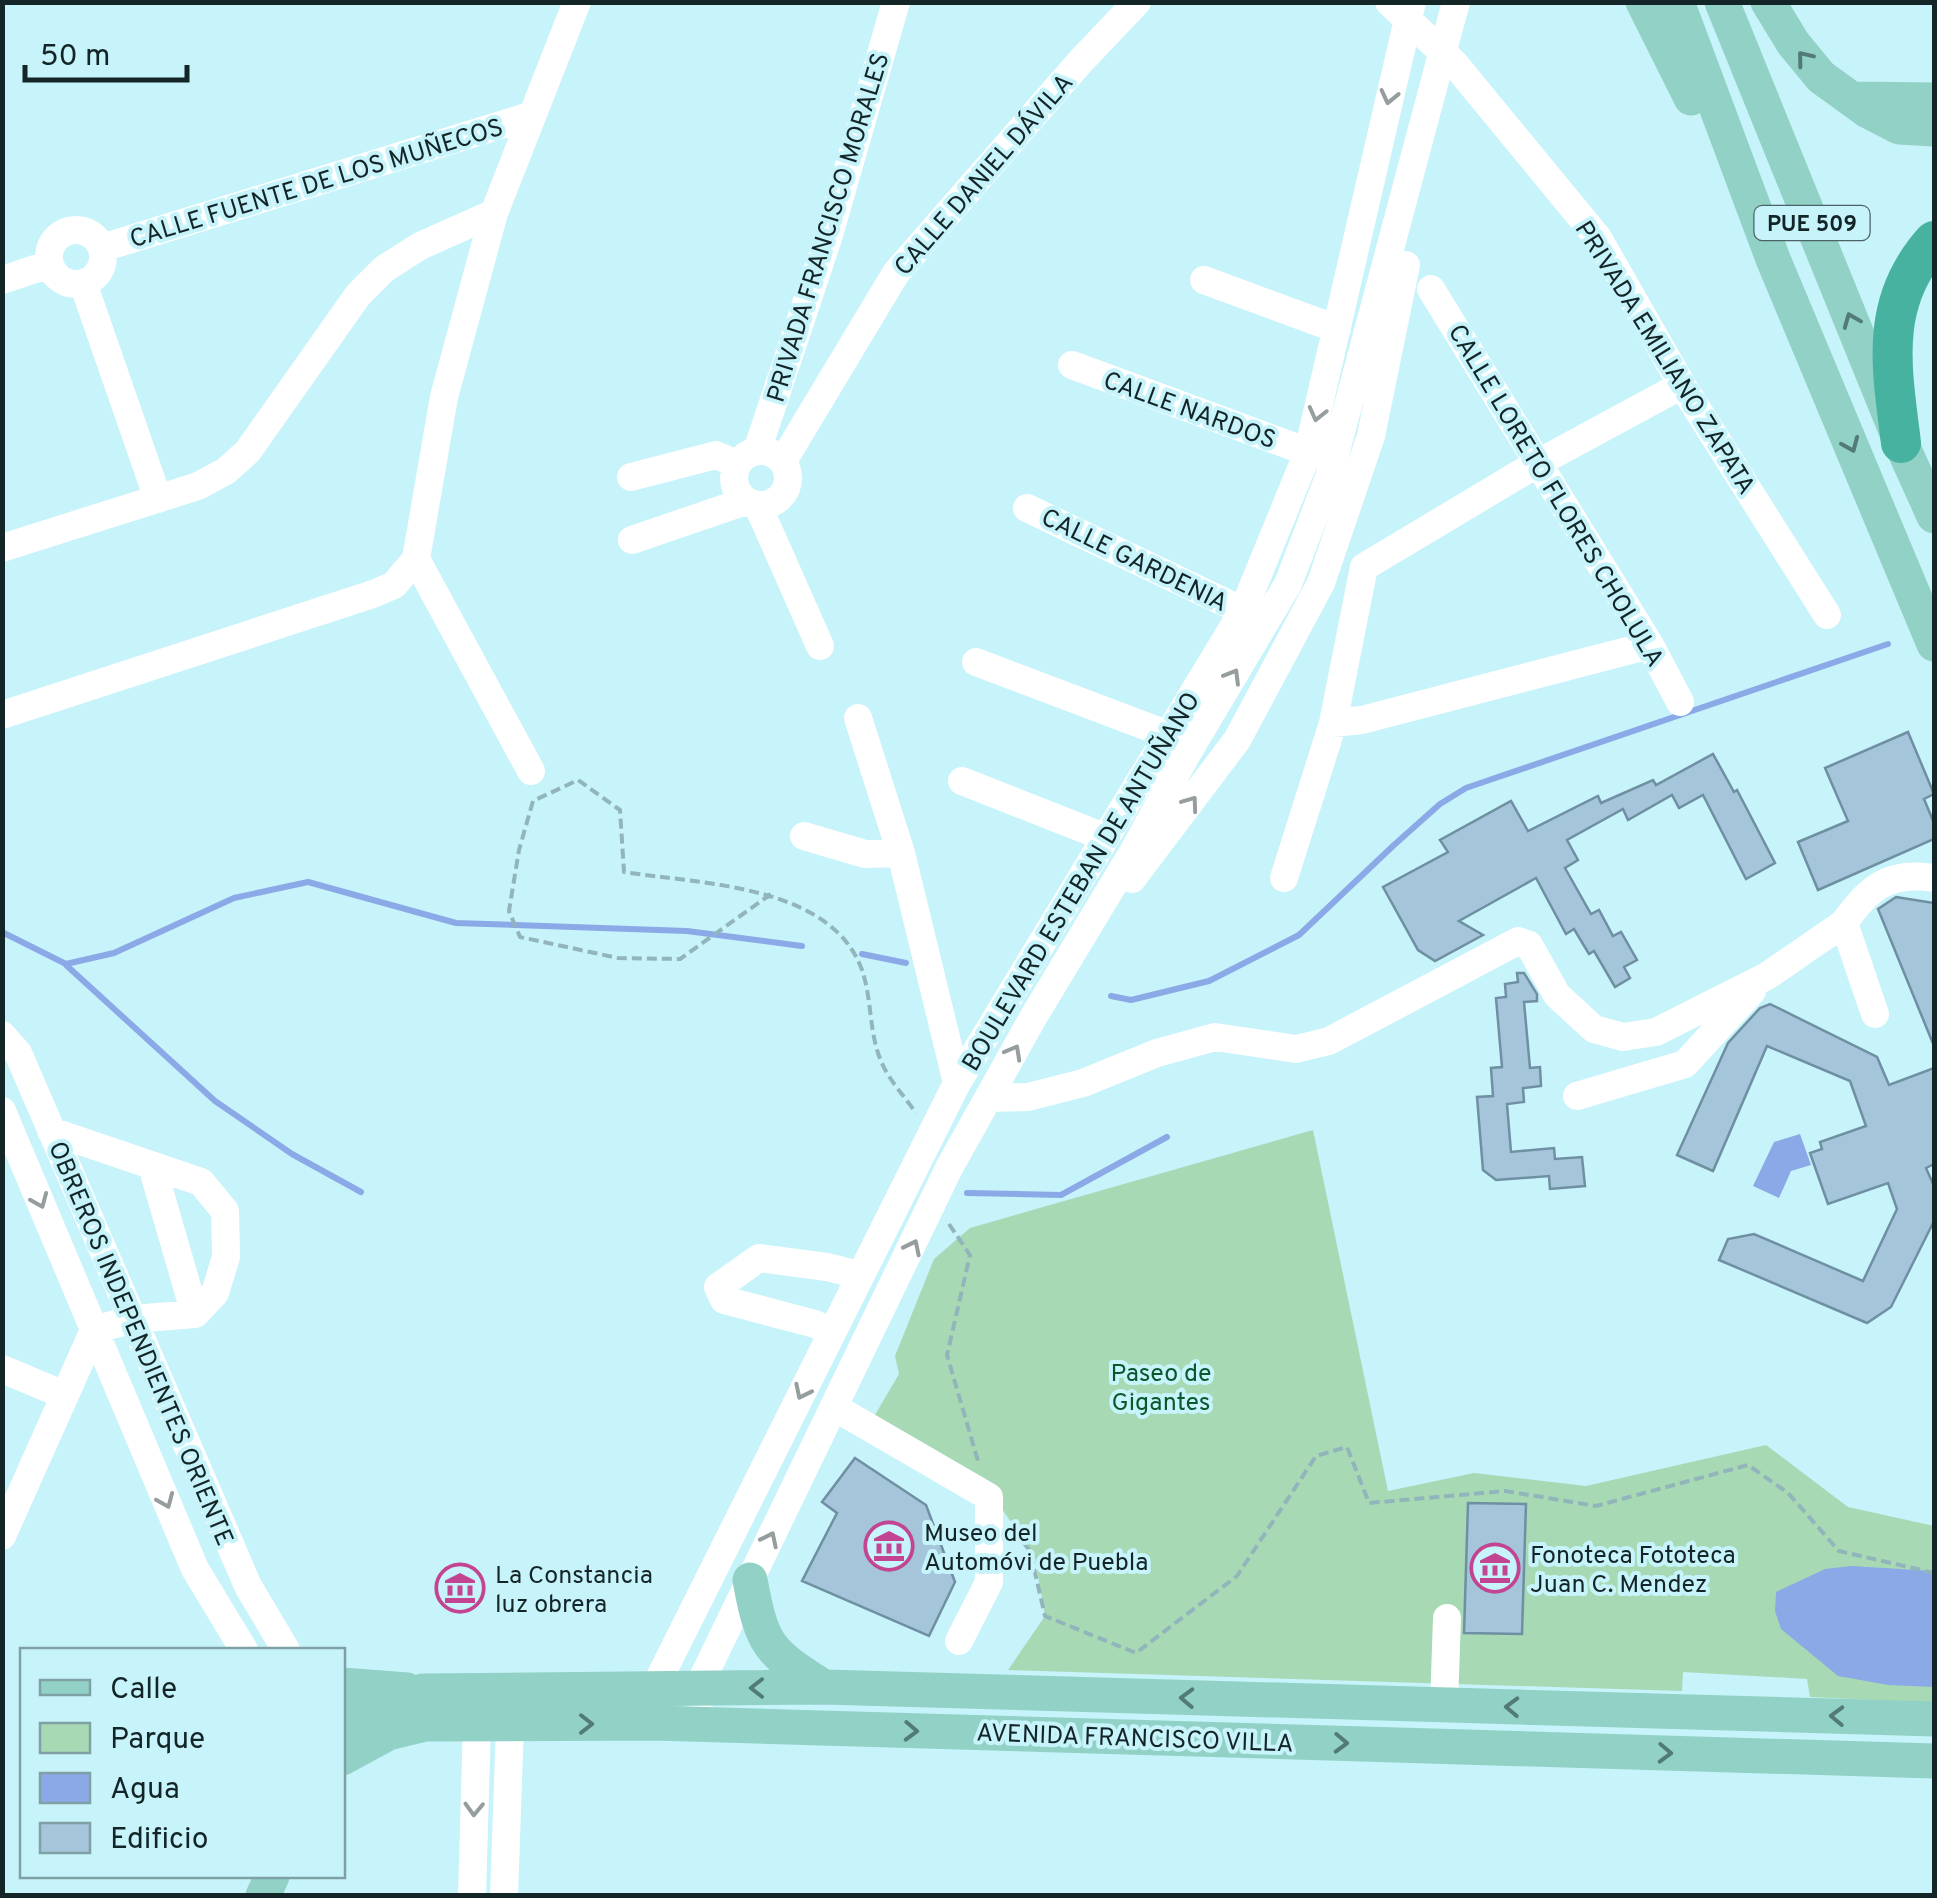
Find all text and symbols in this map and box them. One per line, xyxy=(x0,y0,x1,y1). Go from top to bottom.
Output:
scale bar xyxy=(25,20,188,82)
text: 50 m xyxy=(40,39,110,76)
street label: PRIVADA FRANCISCO MORALES xyxy=(761,49,898,407)
one-way arrow xyxy=(1799,51,1816,69)
street label: CALLE DANIEL DÁVILA xyxy=(888,68,1082,284)
one-way arrow xyxy=(1380,88,1401,105)
street label: CALLE FUENTE DE LOS MUÑECOS xyxy=(126,112,508,257)
road number: PUE 509 xyxy=(1754,206,1870,240)
street label: PRIVADA EMILIANO ZAPATA xyxy=(1566,216,1761,501)
one-way arrow xyxy=(1843,312,1863,330)
street label: CALLE LORETO FLORES CHOLULA xyxy=(1439,319,1670,674)
street label: CALLE NARDOS xyxy=(1098,366,1280,458)
one-way arrow xyxy=(1308,405,1329,422)
one-way arrow xyxy=(1840,435,1860,453)
street label: CALLE GARDENIA xyxy=(1035,503,1232,621)
one-way arrow xyxy=(1221,669,1240,687)
street label: BOULEVARD ESTEBAN DE ANTUÑANO xyxy=(956,687,1209,1078)
one-way arrow xyxy=(1179,796,1196,814)
one-way arrow xyxy=(1001,1045,1021,1063)
street label: OBREROS INDEPENDIENTES ORIENTE xyxy=(39,1137,239,1551)
one-way arrow xyxy=(28,1191,48,1209)
one-way arrow xyxy=(901,1239,921,1257)
park label: Paseo de Gigantes xyxy=(1110,1359,1212,1420)
one-way arrow xyxy=(794,1381,814,1399)
one-way arrow xyxy=(154,1491,174,1509)
place label: Museo del Automóvi de Puebla xyxy=(924,1519,1148,1580)
museum icon: Museo del Automóvi de Puebla xyxy=(863,1520,915,1572)
one-way arrow xyxy=(758,1531,778,1549)
place label: Fonoteca Fototeca Juan C. Mendez xyxy=(1530,1541,1736,1602)
museum icon: Fonoteca Fototeca Juan C. Mendez xyxy=(1469,1542,1521,1594)
place label: La Constancia luz obrera xyxy=(495,1561,653,1622)
museum icon: La Constancia luz obrera xyxy=(434,1562,486,1614)
legend xyxy=(20,1648,345,1878)
text: Calle xyxy=(110,1672,177,1709)
one-way arrow xyxy=(749,1677,764,1699)
one-way arrow xyxy=(1179,1687,1195,1708)
one-way arrow xyxy=(1504,1696,1520,1717)
one-way arrow xyxy=(1829,1705,1845,1726)
one-way arrow xyxy=(578,1713,594,1734)
street label: AVENIDA FRANCISCO VILLA xyxy=(976,1718,1294,1762)
one-way arrow xyxy=(903,1720,919,1741)
text: Parque xyxy=(110,1722,205,1759)
one-way arrow xyxy=(1333,1733,1349,1754)
one-way arrow xyxy=(1658,1742,1674,1763)
text: Agua xyxy=(110,1772,180,1809)
one-way arrow xyxy=(464,1802,485,1818)
text: Edificio xyxy=(110,1822,208,1859)

